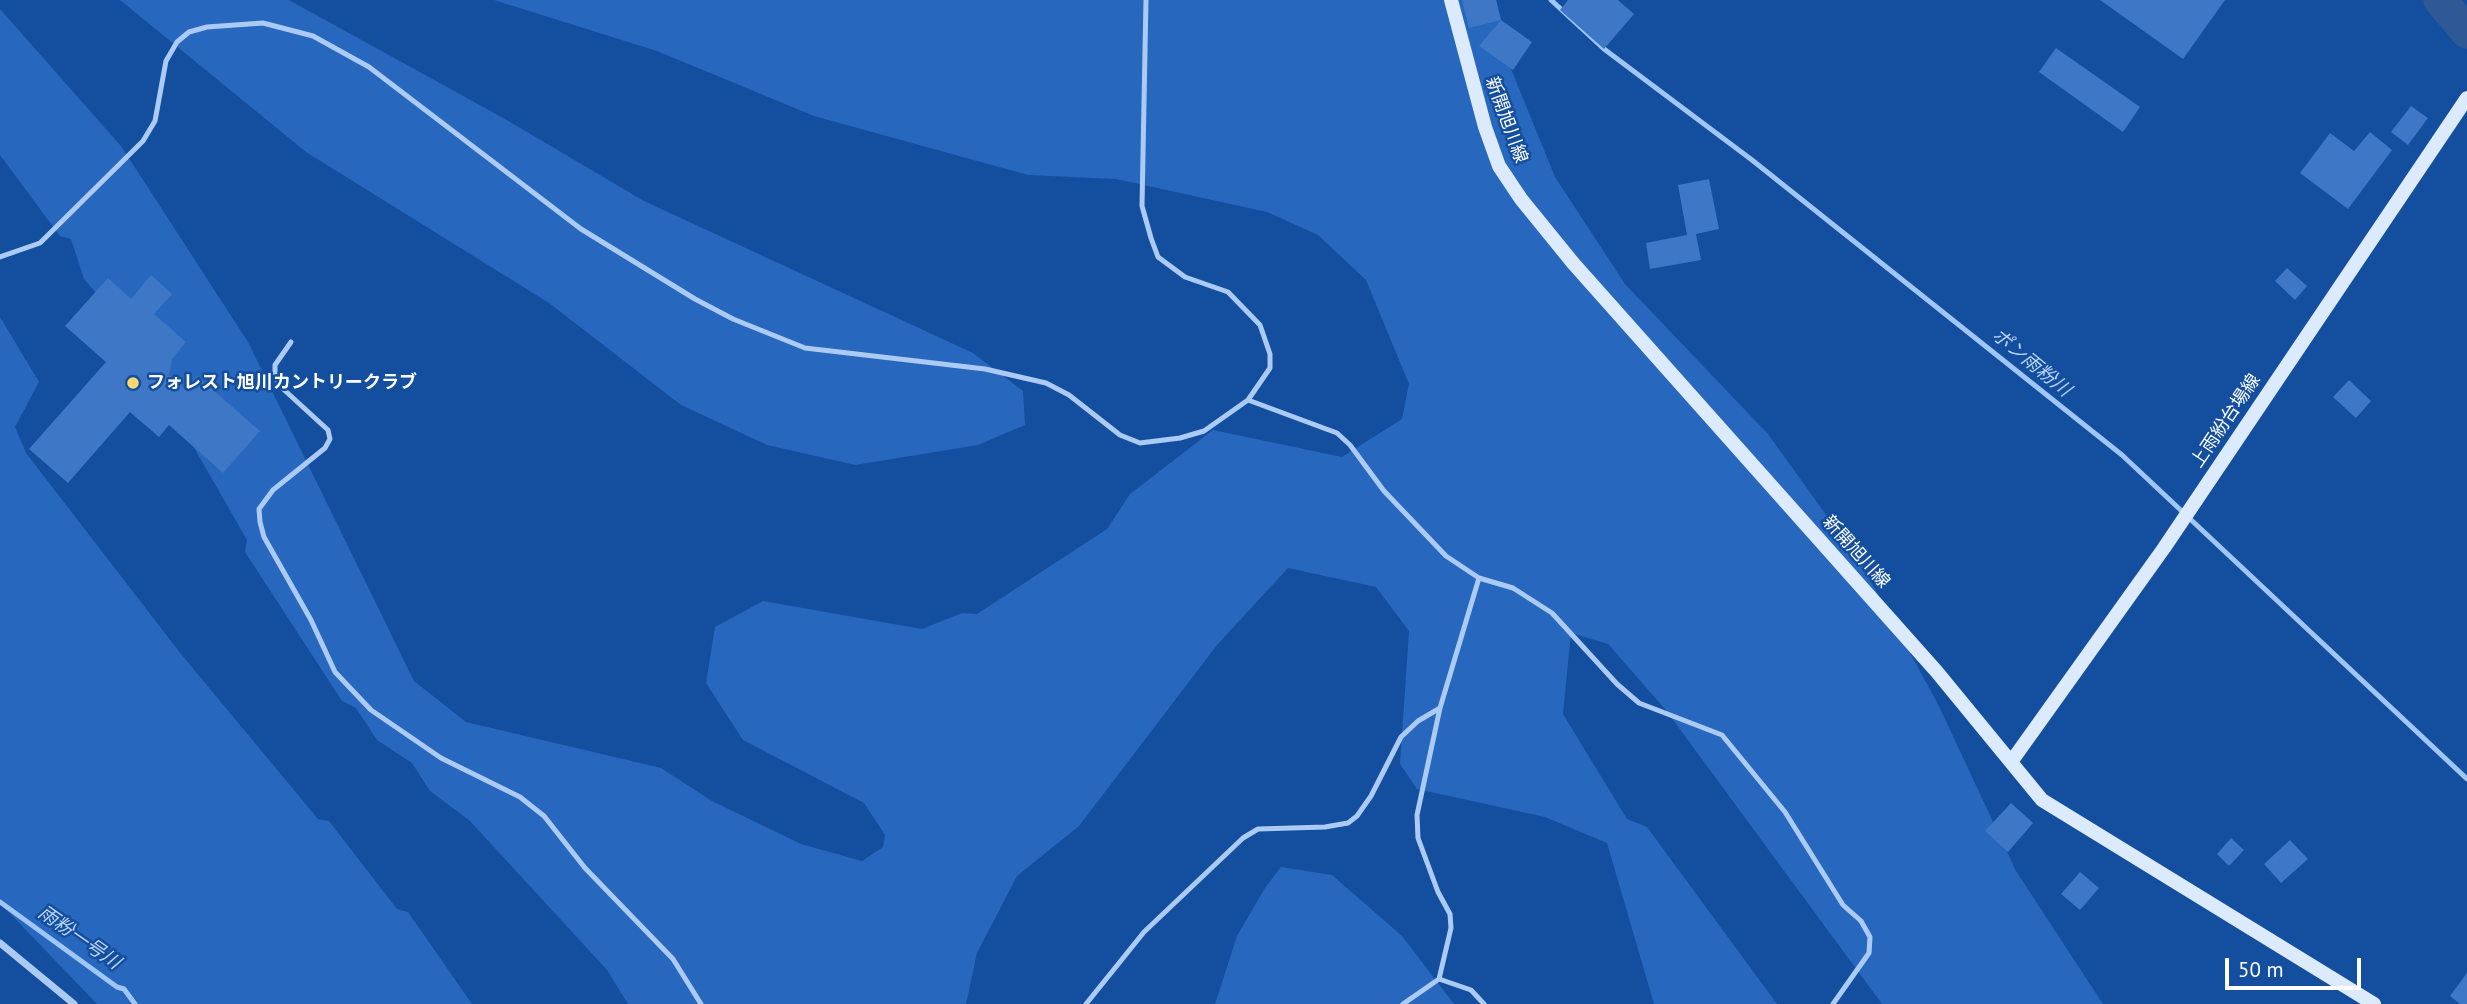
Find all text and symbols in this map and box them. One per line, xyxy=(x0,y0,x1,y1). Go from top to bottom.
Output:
street label: 新開旭川線 xyxy=(1480,74,1532,166)
water label: ポン雨粉川 xyxy=(1987,324,2075,402)
street label: 上雨紛台場線 xyxy=(2187,370,2265,472)
place label: フォレスト旭川カントリークラブ xyxy=(147,372,417,394)
marker: フォレスト旭川カントリークラブ xyxy=(125,375,141,391)
street label: 新開旭川線 xyxy=(1818,511,1894,593)
water label: 雨粉一号川 xyxy=(34,901,124,975)
scale bar xyxy=(2229,944,2366,988)
text: 50 m xyxy=(2238,956,2284,983)

